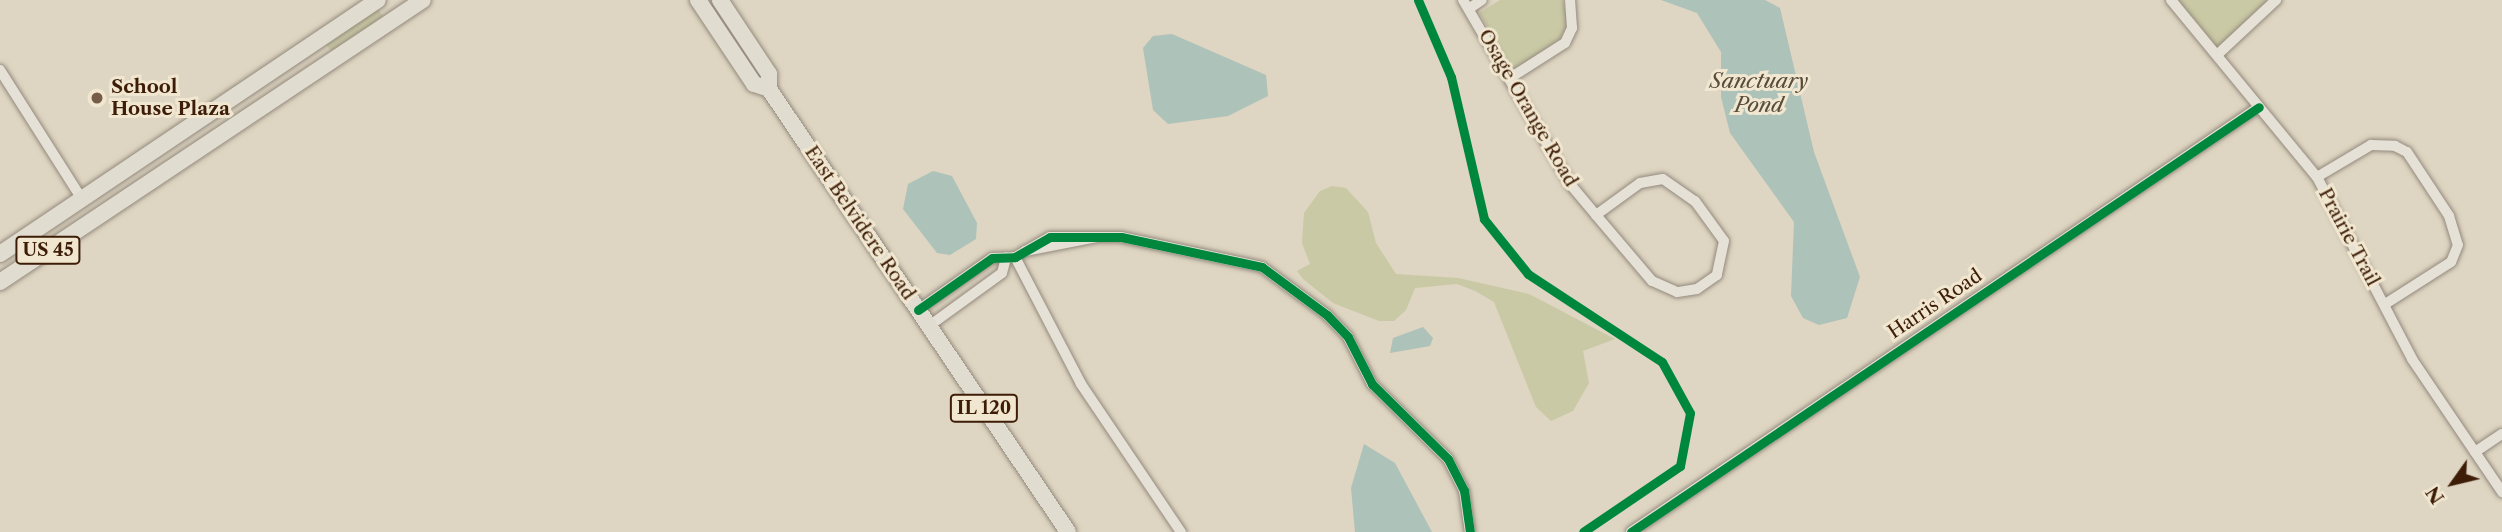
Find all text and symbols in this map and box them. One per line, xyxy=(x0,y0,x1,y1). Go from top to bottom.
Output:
street label: Osage Orange Road xyxy=(1474,25,1582,191)
water label: Sanctuary Pond xyxy=(1710,68,1808,118)
place label: School House Plaza xyxy=(111,76,230,120)
marker: School House Plaza xyxy=(89,90,105,106)
street label: East Belvidere Road xyxy=(800,142,920,304)
street label: Prairie Trail xyxy=(2314,184,2384,290)
road number: US 45 xyxy=(15,236,81,264)
street label: Harris Road xyxy=(1884,264,1986,344)
road number: IL 120 xyxy=(949,394,1019,422)
north arrow xyxy=(2418,448,2488,518)
text: N xyxy=(2421,482,2449,508)

